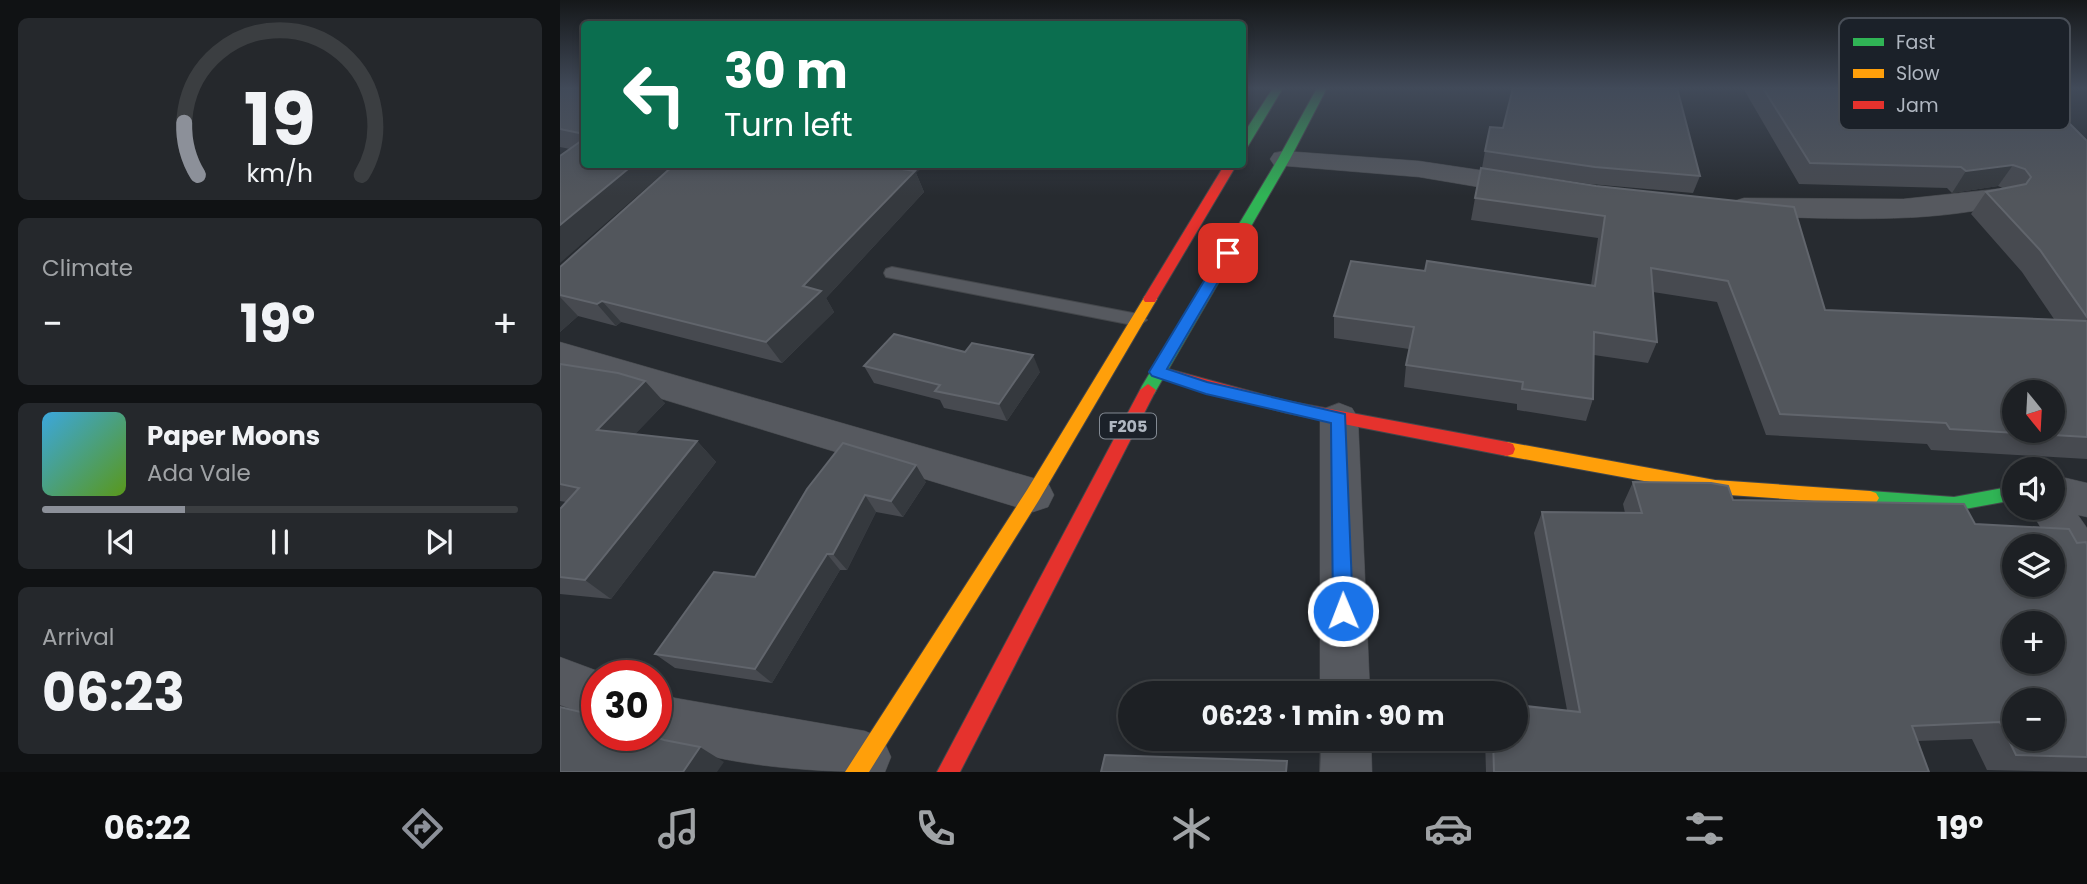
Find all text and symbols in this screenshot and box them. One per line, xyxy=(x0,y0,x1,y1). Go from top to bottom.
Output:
legend xyxy=(1839,18,2070,130)
text: Fast xyxy=(1896,29,1935,56)
text: 30 m xyxy=(724,37,848,105)
icon: left xyxy=(609,49,700,140)
text: Slow xyxy=(1896,60,1940,87)
text: 19 xyxy=(244,69,316,170)
text: Jam xyxy=(1896,92,1938,119)
text: Turn left xyxy=(724,102,853,147)
text: km/h xyxy=(247,156,313,191)
pin xyxy=(1198,223,1258,283)
icon: arrive xyxy=(1209,234,1247,272)
text: Climate xyxy=(42,252,133,284)
text: 19° xyxy=(240,287,315,360)
text: − xyxy=(42,297,63,350)
text: + xyxy=(492,297,518,350)
north arrow xyxy=(2002,380,2065,443)
map controls xyxy=(2002,380,2065,751)
road number: F205 xyxy=(1100,414,1156,438)
text: Paper Moons xyxy=(147,418,320,454)
text: Ada Vale xyxy=(147,457,251,489)
button: sound xyxy=(2002,457,2065,520)
icon: previous xyxy=(102,523,140,561)
icon: pause xyxy=(261,523,299,561)
icon: next xyxy=(420,523,458,561)
button: layers xyxy=(2002,534,2065,597)
position arrow xyxy=(1306,574,1380,648)
button: + xyxy=(2002,611,2065,674)
text: Arrival xyxy=(42,621,114,653)
text: 06:23 xyxy=(42,656,185,729)
speed limit sign: 30 xyxy=(581,660,672,751)
button: − xyxy=(2002,688,2065,751)
text: 06:23 · 1 min · 90 m xyxy=(1201,698,1445,734)
icon: directions xyxy=(398,804,447,853)
icon: music xyxy=(654,804,703,853)
icon: phone xyxy=(911,804,960,853)
icon: climate xyxy=(1167,804,1216,853)
icon: car xyxy=(1424,804,1473,853)
icon: filters xyxy=(1680,804,1729,853)
text: 06:22 xyxy=(104,805,191,850)
text: 19° xyxy=(1937,805,1983,850)

